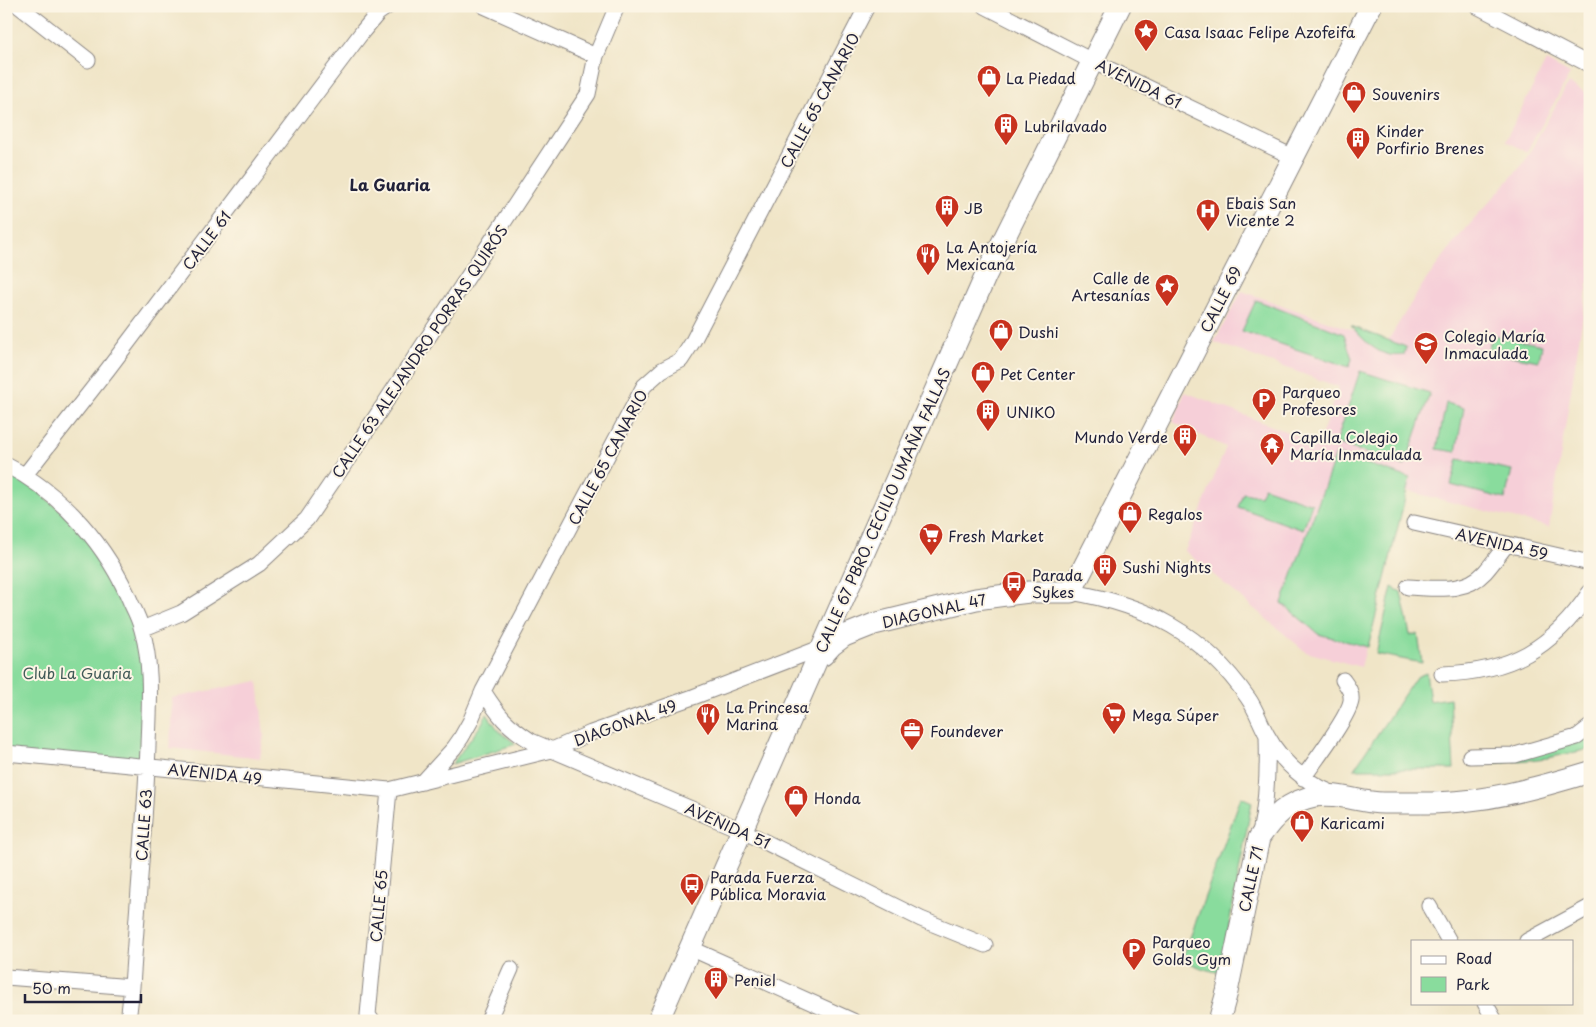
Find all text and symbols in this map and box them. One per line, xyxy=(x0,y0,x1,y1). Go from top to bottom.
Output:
place icon: Casa Isaac Felipe Azofeifa xyxy=(1133,18,1159,52)
place label: Casa Isaac Felipe Azofeifa xyxy=(1164,20,1356,43)
street label: CALLE 65 CANARIO xyxy=(774,28,864,172)
street label: AVENIDA 61 xyxy=(1092,52,1186,114)
shop icon: La Piedad xyxy=(976,64,1002,98)
place label: La Piedad xyxy=(1006,66,1076,89)
shop icon: Souvenirs xyxy=(1341,80,1367,114)
place label: Souvenirs xyxy=(1372,82,1440,105)
building icon: Lubrilavado xyxy=(993,112,1019,146)
place label: Lubrilavado xyxy=(1024,114,1107,137)
place label: Kinder Porfirio Brenes xyxy=(1376,119,1484,159)
building icon: Kinder Porfirio Brenes xyxy=(1345,126,1371,160)
district label: La Guaria xyxy=(350,172,430,196)
place label: Ebais San Vicente 2 xyxy=(1226,191,1296,231)
building icon: JB xyxy=(934,194,960,228)
place label: JB xyxy=(964,196,983,219)
hospital icon: Ebais San Vicente 2 xyxy=(1195,198,1221,232)
street label: CALLE 61 xyxy=(176,205,236,275)
street label: CALLE 63 ALEJANDRO PORRAS QUIRÓS xyxy=(325,220,513,482)
place label: La Antojería Mexicana xyxy=(946,235,1037,275)
restaurant icon: La Antojería Mexicana xyxy=(915,242,941,276)
street label: CALLE 69 xyxy=(1193,262,1247,336)
place label: Calle de Artesanías xyxy=(1071,266,1150,306)
place icon: Calle de Artesanías xyxy=(1154,273,1180,307)
shop icon: Dushi xyxy=(988,318,1014,352)
place label: Dushi xyxy=(1018,320,1059,343)
place label: Colegio María Inmaculada xyxy=(1444,324,1546,364)
school or university icon: Colegio María Inmaculada xyxy=(1413,331,1439,365)
shop icon: Pet Center xyxy=(970,360,996,394)
place label: Pet Center xyxy=(1000,362,1075,385)
street label: CALLE 67 PBRO. CECILIO UMAÑA FALLAS xyxy=(809,364,955,656)
place label: Parqueo Profesores xyxy=(1282,380,1357,420)
street label: CALLE 65 CANARIO xyxy=(562,385,652,529)
parking icon: Parqueo Profesores xyxy=(1251,387,1277,421)
building icon: UNIKO xyxy=(975,398,1001,432)
place label: UNIKO xyxy=(1006,400,1056,423)
building icon: Mundo Verde xyxy=(1172,423,1198,457)
place label: Mundo Verde xyxy=(1074,425,1168,448)
place label: Capilla Colegio María Inmaculada xyxy=(1290,425,1422,465)
temple icon: Capilla Colegio María Inmaculada xyxy=(1259,432,1285,466)
shop icon: Regalos xyxy=(1117,500,1143,534)
place label: Regalos xyxy=(1148,502,1203,525)
street label: AVENIDA 59 xyxy=(1454,521,1550,565)
supermarket icon: Fresh Market xyxy=(918,522,944,556)
place label: Fresh Market xyxy=(948,524,1044,547)
building icon: Sushi Nights xyxy=(1092,553,1118,587)
place label: Sushi Nights xyxy=(1122,555,1211,578)
place label: Parada Sykes xyxy=(1032,563,1083,603)
bus stop icon: Parada Sykes xyxy=(1001,570,1027,604)
street label: DIAGONAL 47 xyxy=(880,587,988,633)
park label: Club La Guaria xyxy=(22,661,132,684)
street label: DIAGONAL 49 xyxy=(570,693,680,751)
place label: La Princesa Marina xyxy=(726,695,810,735)
supermarket icon: Mega Súper xyxy=(1101,701,1127,735)
restaurant icon: La Princesa Marina xyxy=(695,702,721,736)
place label: Mega Súper xyxy=(1132,703,1219,726)
office icon: Foundever xyxy=(899,717,925,751)
place label: Foundever xyxy=(930,719,1003,742)
street label: AVENIDA 49 xyxy=(167,757,263,789)
shop icon: Honda xyxy=(783,784,809,818)
place label: Honda xyxy=(814,786,861,809)
street label: CALLE 63 xyxy=(129,788,157,862)
street label: AVENIDA 51 xyxy=(682,796,774,854)
shop icon: Karicami xyxy=(1289,809,1315,843)
place label: Karicami xyxy=(1320,811,1385,834)
street label: CALLE 71 xyxy=(1232,844,1268,914)
place label: Parada Fuerza Pública Moravia xyxy=(710,865,826,905)
street label: CALLE 65 xyxy=(363,869,393,943)
bus stop icon: Parada Fuerza Pública Moravia xyxy=(679,872,705,906)
place label: Parqueo Golds Gym xyxy=(1152,930,1231,970)
parking icon: Parqueo Golds Gym xyxy=(1121,937,1147,971)
legend xyxy=(1411,940,1574,1004)
text: Road xyxy=(1456,946,1492,969)
building icon: Peniel xyxy=(703,966,729,1000)
place label: Peniel xyxy=(734,968,776,991)
scale bar xyxy=(25,972,141,1004)
text: Park xyxy=(1456,972,1490,995)
text: 50 m xyxy=(32,976,71,999)

